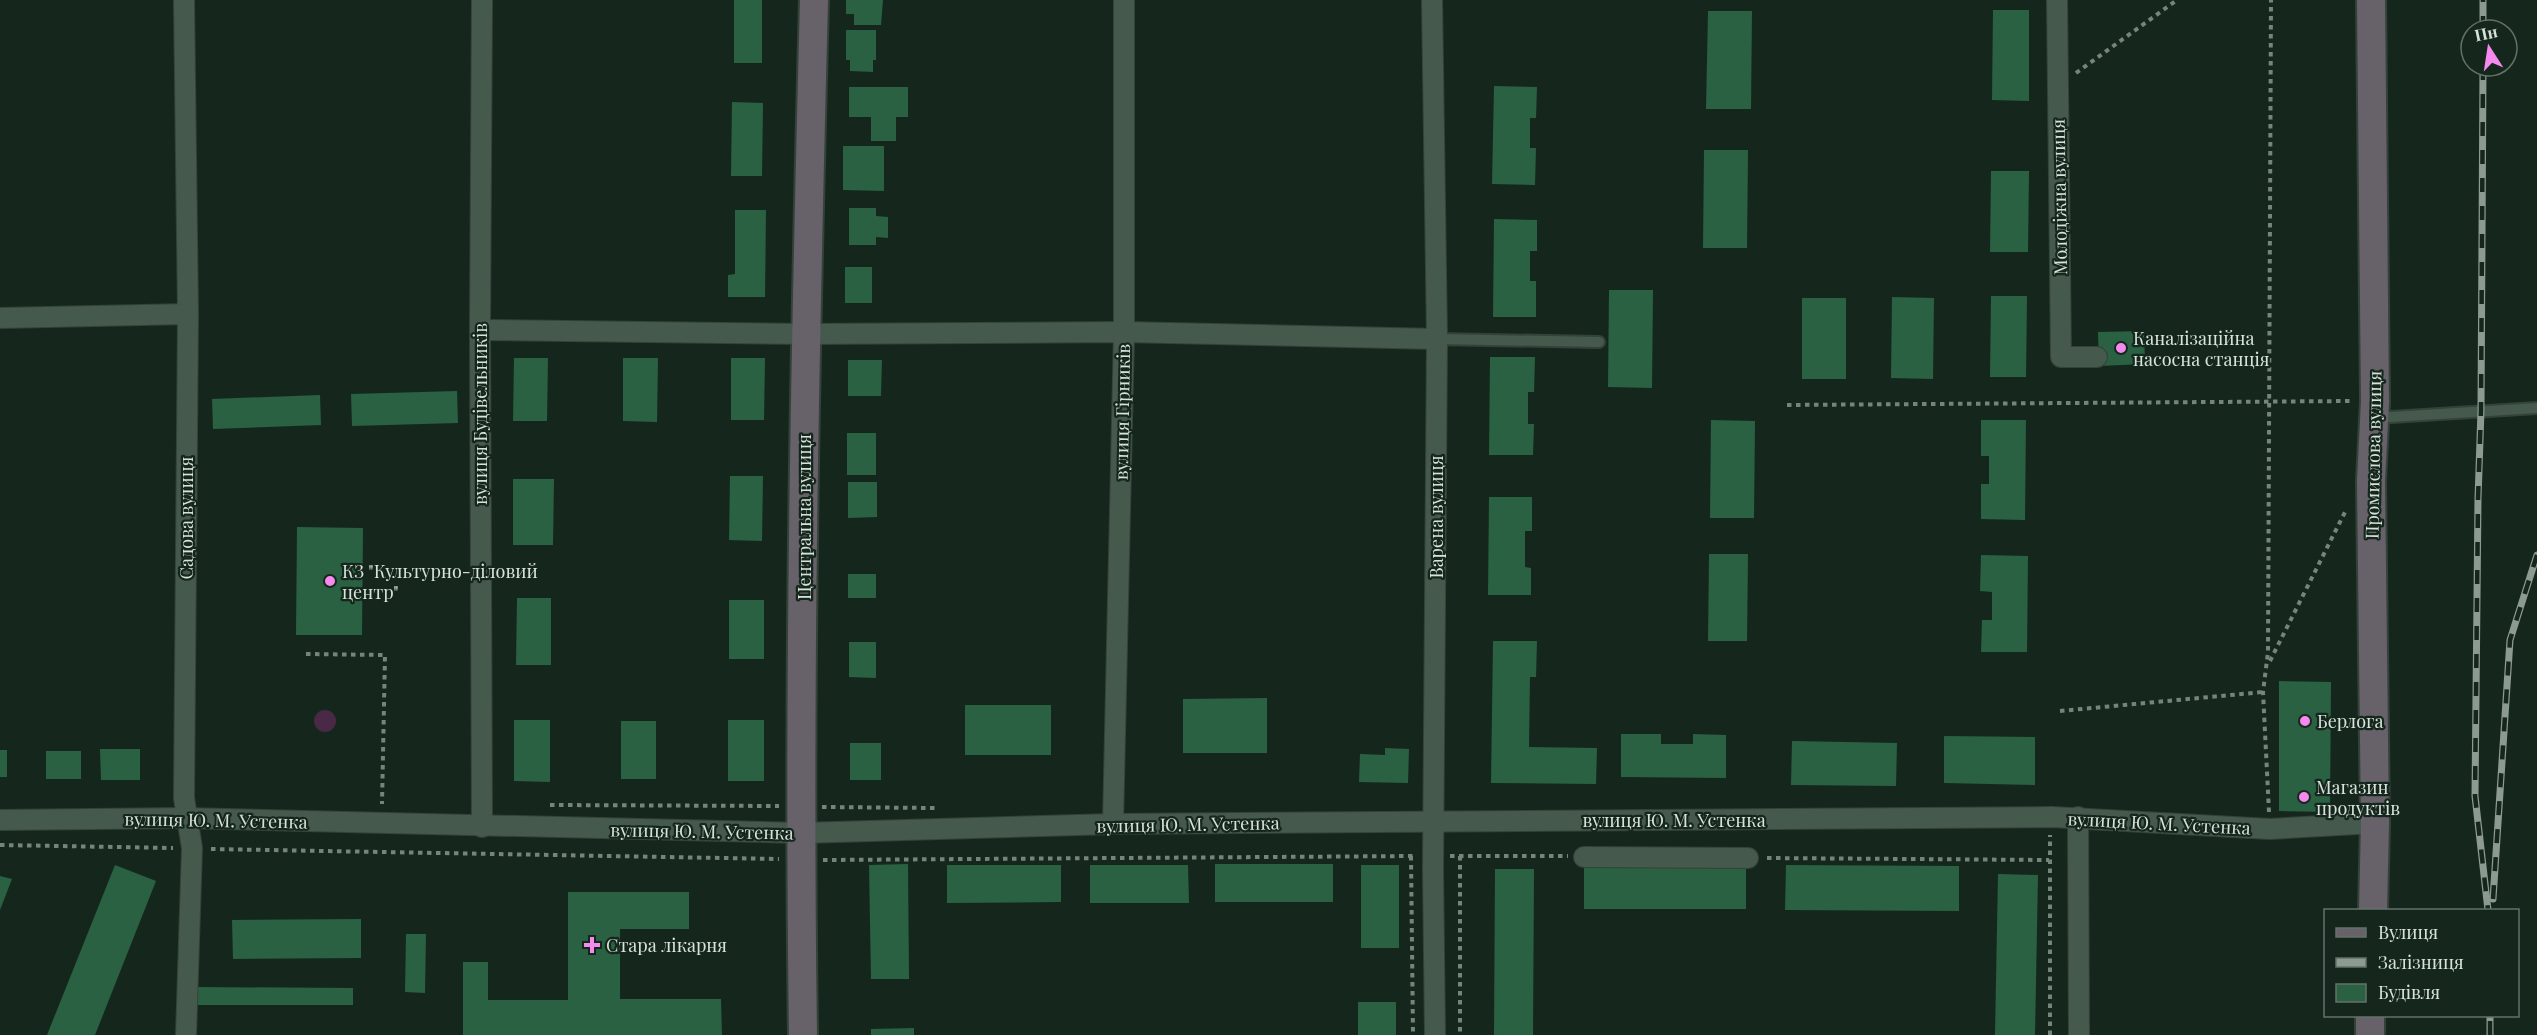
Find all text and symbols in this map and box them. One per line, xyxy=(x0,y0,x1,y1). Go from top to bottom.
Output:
north arrow xyxy=(2459,18,2519,78)
text: Пн xyxy=(2472,20,2499,46)
street label: Молодіжна вулиця xyxy=(2046,118,2072,275)
street label: вулиця Будівельників xyxy=(468,323,492,505)
place label: Каналізаційна насосна станція xyxy=(2133,326,2270,371)
marker: Каналізаційна насосна станція xyxy=(2114,341,2128,355)
street label: вулиця Гірників xyxy=(1109,343,1135,480)
street label: Промислова вулиця xyxy=(2360,370,2386,539)
street label: Центральна вулиця xyxy=(792,434,816,600)
street label: Варена вулиця xyxy=(1424,455,1448,579)
street label: Садова вулиця xyxy=(174,456,198,579)
place label: КЗ "Культурно-діловий центр" xyxy=(342,559,538,604)
marker: КЗ "Культурно-діловий центр" xyxy=(323,574,337,588)
place label: Берлога xyxy=(2317,709,2383,733)
marker: Берлога xyxy=(2298,714,2312,728)
place label: Магазин продуктів xyxy=(2316,775,2400,820)
marker: Магазин продуктів xyxy=(2297,790,2311,804)
street label: вулиця Ю. М. Устенка xyxy=(124,806,308,834)
street label: вулиця Ю. М. Устенка xyxy=(2067,806,2251,840)
street label: вулиця Ю. М. Устенка xyxy=(1582,808,1766,832)
street label: вулиця Ю. М. Устенка xyxy=(1096,810,1280,838)
street label: вулиця Ю. М. Устенка xyxy=(610,817,794,845)
legend xyxy=(2324,909,2519,1017)
text: Вулиця xyxy=(2378,920,2439,944)
place label: Стара лікарня xyxy=(606,933,727,957)
marker: Стара лікарня xyxy=(583,936,601,954)
text: Залізниця xyxy=(2378,950,2464,974)
text: Будівля xyxy=(2378,980,2441,1004)

